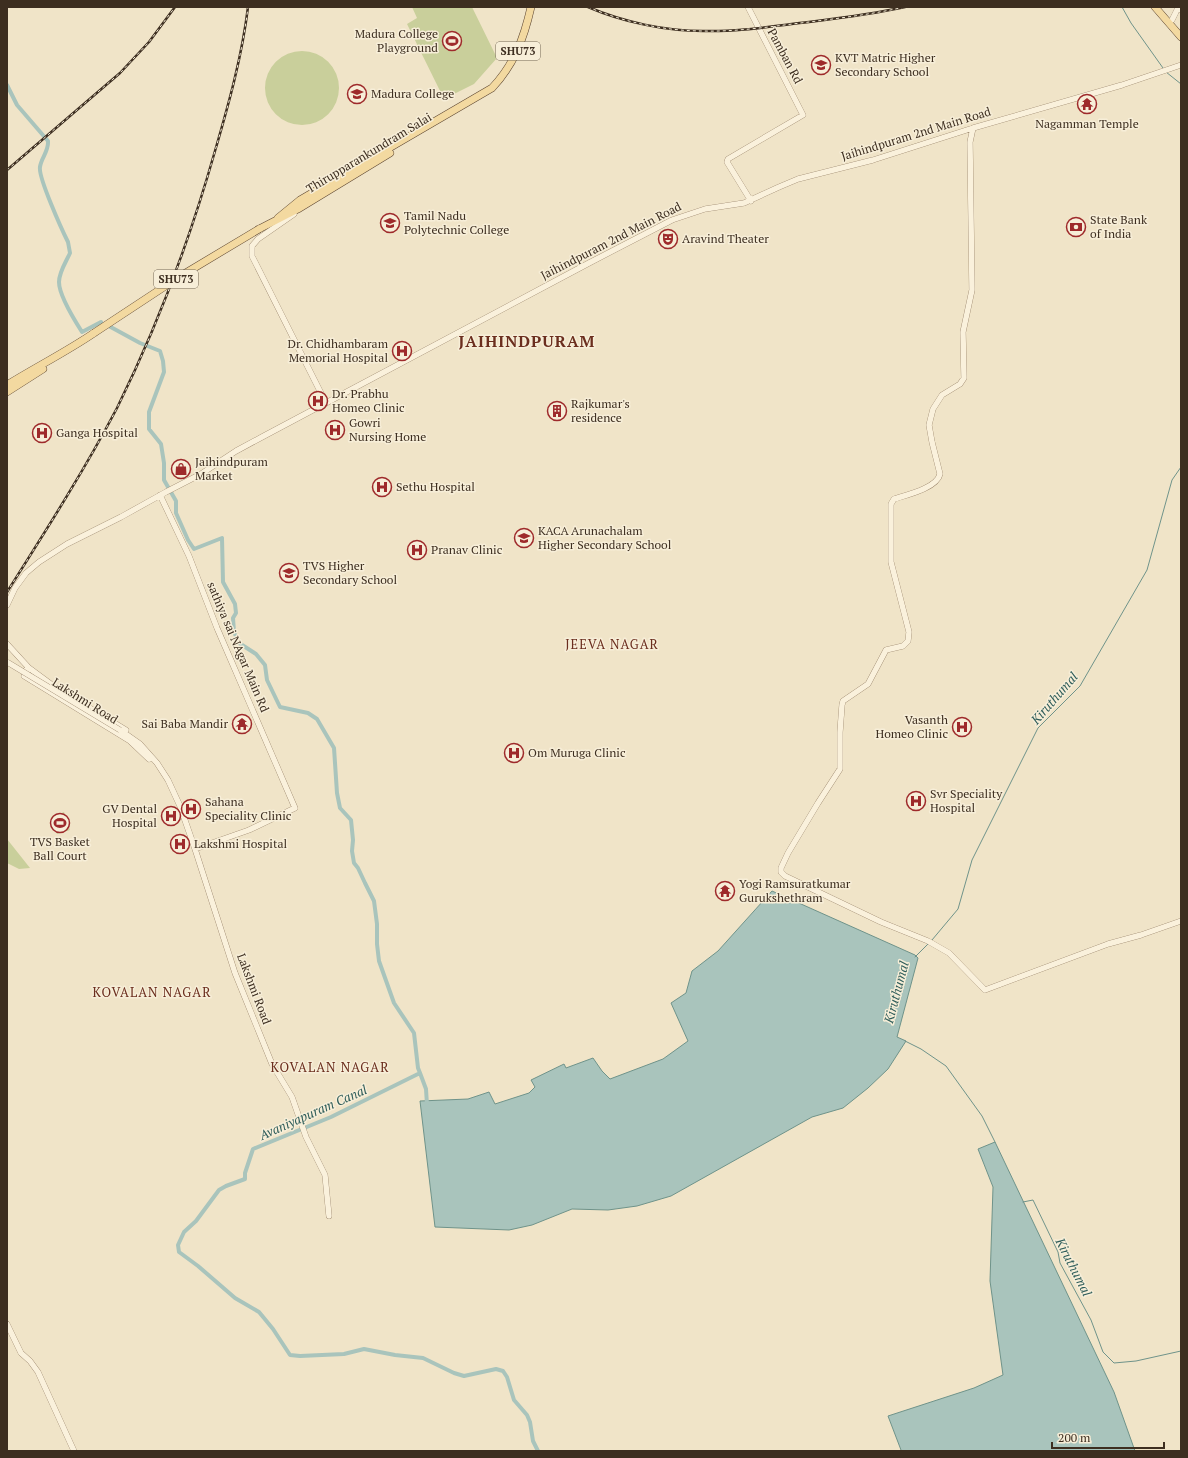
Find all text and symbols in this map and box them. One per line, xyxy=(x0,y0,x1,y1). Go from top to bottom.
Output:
place label: Madura College Playground xyxy=(355,26,438,55)
street label: Pamban Rd xyxy=(765,26,806,86)
sports icon: Madura College Playground xyxy=(441,30,463,52)
road number: SHU73 xyxy=(496,42,540,60)
place label: KVT Matric Higher Secondary School xyxy=(835,50,936,79)
school or university icon: KVT Matric Higher Secondary School xyxy=(810,54,832,76)
school or university icon: Madura College xyxy=(346,83,368,105)
place label: Madura College xyxy=(371,86,454,101)
temple icon: Nagamman Temple xyxy=(1076,93,1098,115)
street label: Jaihindpuram 2nd Main Road xyxy=(839,103,993,163)
street label: Thirupparankundram Salai xyxy=(303,109,434,196)
place label: Nagamman Temple xyxy=(1035,116,1139,131)
street label: Jaihindpuram 2nd Main Road xyxy=(538,198,684,283)
place label: Tamil Nadu Polytechnic College xyxy=(404,208,509,237)
school or university icon: Tamil Nadu Polytechnic College xyxy=(379,212,401,234)
place label: State Bank of India xyxy=(1090,212,1148,241)
bank icon: State Bank of India xyxy=(1065,216,1087,238)
theatre icon: Aravind Theater xyxy=(657,228,679,250)
place label: Aravind Theater xyxy=(682,231,769,246)
road number: SHU73 xyxy=(154,270,198,288)
district label: JAIHINDPURAM xyxy=(459,330,596,352)
place label: Dr. Chidhambaram Memorial Hospital xyxy=(287,336,389,365)
hospital icon: Dr. Chidhambaram Memorial Hospital xyxy=(391,340,413,362)
place label: Dr. Prabhu Homeo Clinic xyxy=(332,386,405,415)
hospital icon: Dr. Prabhu Homeo Clinic xyxy=(307,390,329,412)
place label: Rajkumar's residence xyxy=(571,396,630,425)
building icon: Rajkumar's residence xyxy=(546,400,568,422)
place label: Gowri Nursing Home xyxy=(349,415,426,444)
hospital icon: Gowri Nursing Home xyxy=(324,419,346,441)
hospital icon: Ganga Hospital xyxy=(31,422,53,444)
place label: Ganga Hospital xyxy=(56,425,138,440)
place label: Jaihindpuram Market xyxy=(195,454,269,483)
shop icon: Jaihindpuram Market xyxy=(170,458,192,480)
hospital icon: Sethu Hospital xyxy=(371,476,393,498)
place label: Sethu Hospital xyxy=(396,479,475,494)
place label: KACA Arunachalam Higher Secondary School xyxy=(538,523,672,552)
school or university icon: KACA Arunachalam Higher Secondary School xyxy=(513,527,535,549)
hospital icon: Pranav Clinic xyxy=(406,539,428,561)
place label: Pranav Clinic xyxy=(431,542,503,557)
place label: TVS Higher Secondary School xyxy=(303,558,397,587)
school or university icon: TVS Higher Secondary School xyxy=(278,562,300,584)
street label: sathiya sai NAgar Main Rd xyxy=(204,579,273,715)
district label: JEEVA NAGAR xyxy=(565,635,659,653)
water label: Kiruthumal xyxy=(1026,668,1082,729)
street label: Lakshmi Road xyxy=(50,674,121,727)
place label: Vasanth Homeo Clinic xyxy=(875,712,948,741)
temple icon: Sai Baba Mandir xyxy=(231,713,253,735)
place label: Sai Baba Mandir xyxy=(142,716,228,731)
hospital icon: Vasanth Homeo Clinic xyxy=(951,716,973,738)
hospital icon: Om Muruga Clinic xyxy=(503,742,525,764)
place label: Om Muruga Clinic xyxy=(528,745,626,760)
place label: Svr Speciality Hospital xyxy=(930,786,1003,815)
hospital icon: Svr Speciality Hospital xyxy=(905,790,927,812)
place label: Sahana Speciality Clinic xyxy=(205,794,292,823)
hospital icon: Sahana Speciality Clinic xyxy=(180,798,202,820)
place label: GV Dental Hospital xyxy=(102,801,157,830)
hospital icon: GV Dental Hospital xyxy=(160,805,182,827)
sports icon: TVS Basket Ball Court xyxy=(49,812,71,834)
hospital icon: Lakshmi Hospital xyxy=(169,833,191,855)
place label: TVS Basket Ball Court xyxy=(30,834,91,863)
place label: Lakshmi Hospital xyxy=(194,836,287,851)
place label: Yogi Ramsuratkumar Gurukshethram xyxy=(739,876,851,905)
temple icon: Yogi Ramsuratkumar Gurukshethram xyxy=(714,880,736,902)
street label: Lakshmi Road xyxy=(234,951,275,1027)
water label: Kiruthumal xyxy=(879,959,913,1026)
district label: KOVALAN NAGAR xyxy=(93,983,211,1001)
district label: KOVALAN NAGAR xyxy=(271,1058,389,1076)
water label: Avaniyapuram Canal xyxy=(255,1080,370,1144)
water label: Kiruthumal xyxy=(1051,1234,1097,1300)
scale bar xyxy=(1052,1424,1164,1450)
text: 200 m xyxy=(1058,1430,1091,1445)

